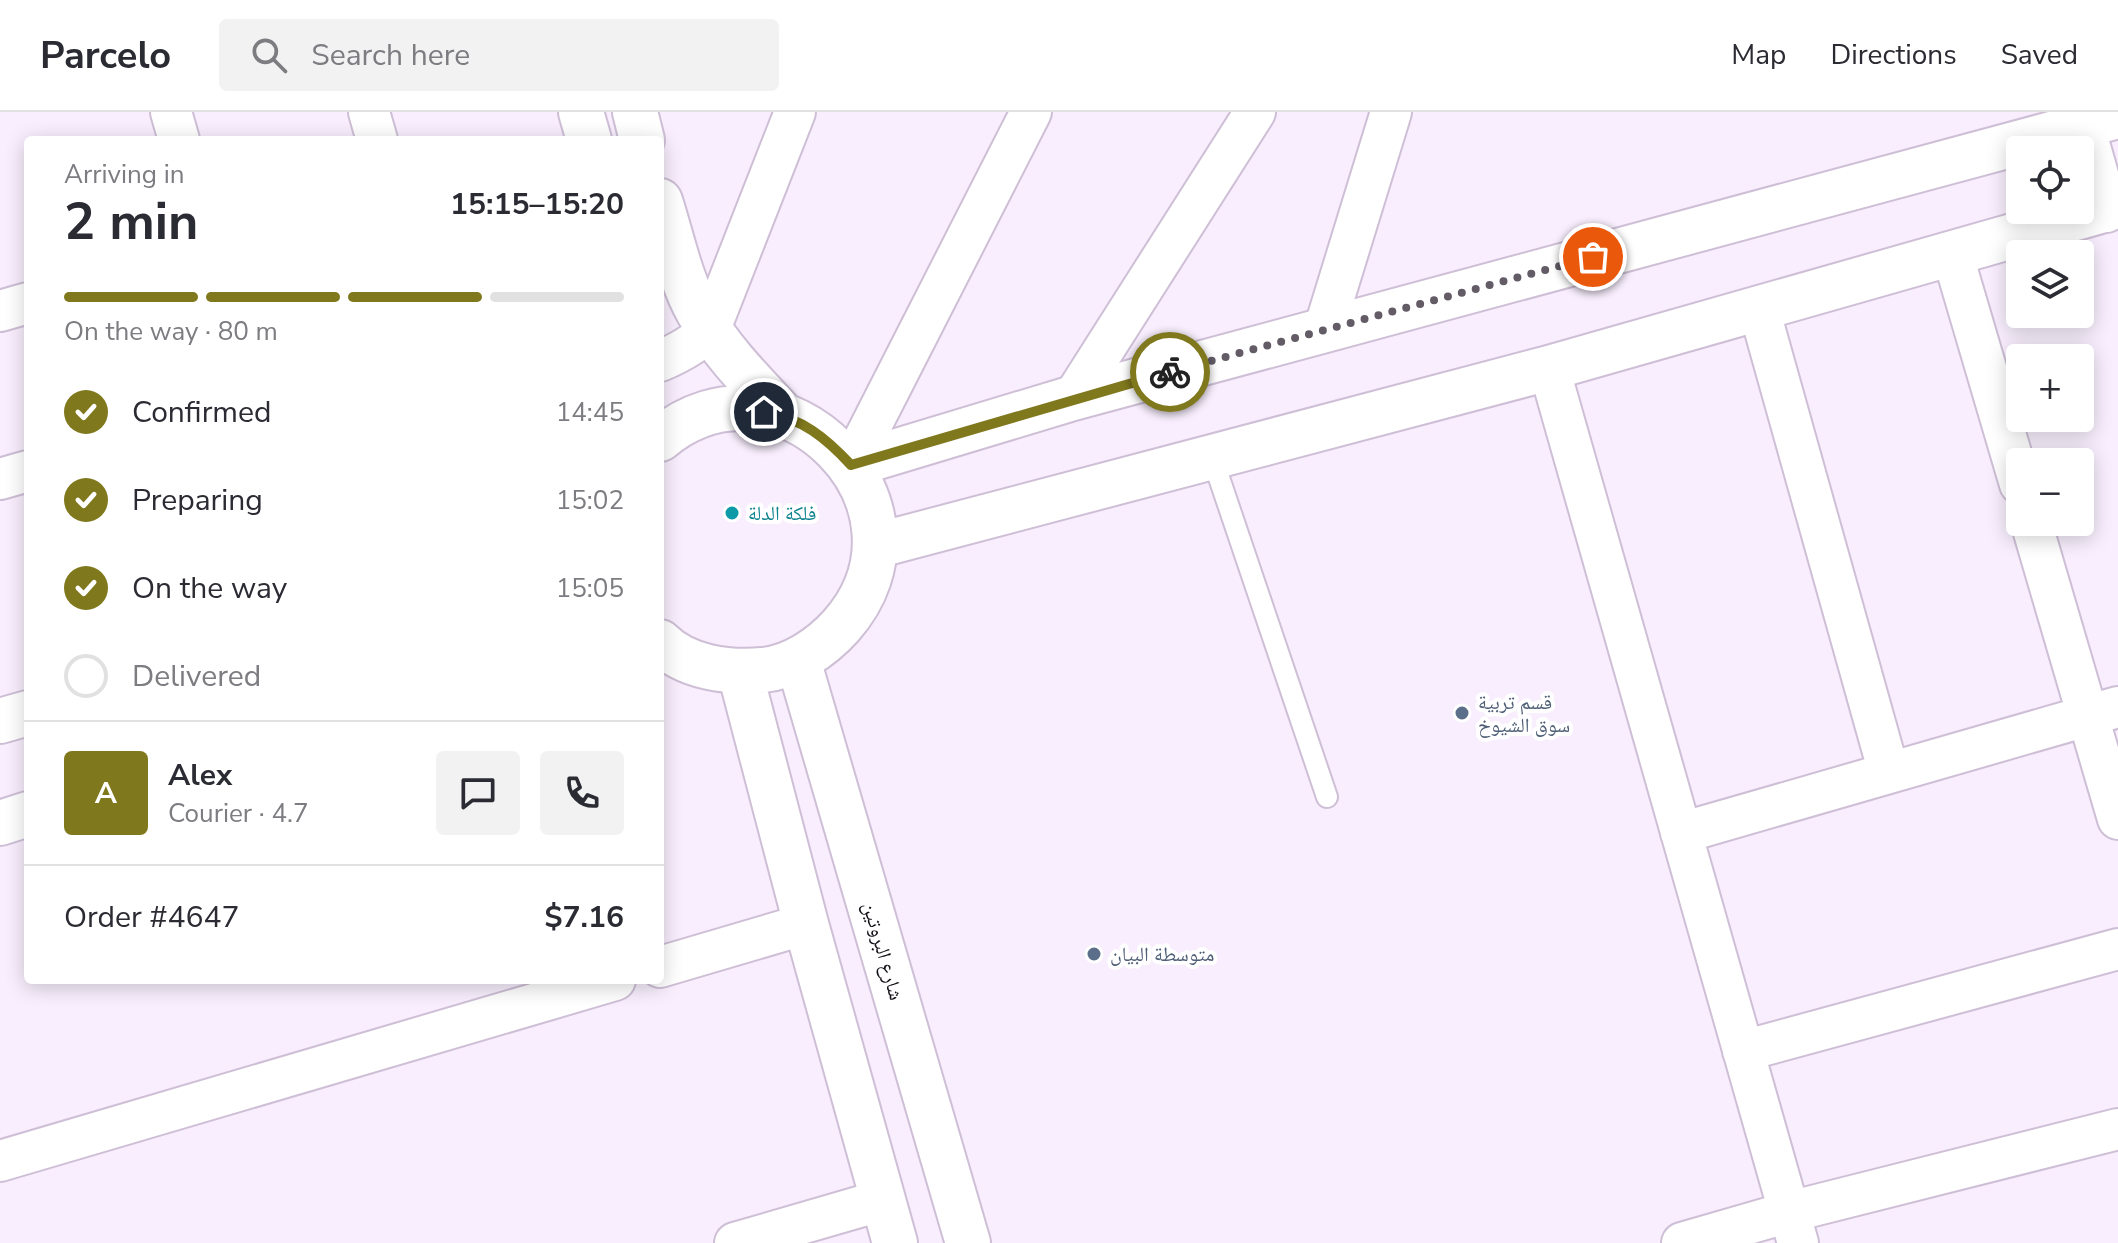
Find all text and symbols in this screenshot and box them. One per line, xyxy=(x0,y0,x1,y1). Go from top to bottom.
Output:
search box xyxy=(219,19,779,91)
text: Parcelo xyxy=(40,30,171,81)
icon: search xyxy=(247,33,291,77)
text: Search here xyxy=(311,35,470,76)
text: Map xyxy=(1731,36,1786,74)
text: Directions xyxy=(1830,36,1957,74)
text: Saved xyxy=(2001,36,2078,74)
map controls xyxy=(2006,136,2094,536)
button: locate xyxy=(2006,136,2094,224)
text: Arriving in xyxy=(64,157,185,192)
text: 15:15–15:20 xyxy=(450,184,624,225)
text: 2 min xyxy=(64,186,199,257)
pin xyxy=(1559,223,1627,291)
icon: bag xyxy=(1571,235,1615,279)
button: layers xyxy=(2006,240,2094,328)
text: On the way · 80 m xyxy=(64,314,278,349)
courier xyxy=(1130,332,1210,412)
button: + xyxy=(2006,344,2094,432)
icon: bike xyxy=(1148,350,1192,394)
pin xyxy=(730,378,798,446)
icon: check xyxy=(64,390,108,434)
icon: home xyxy=(742,390,786,434)
text: Confirmed xyxy=(132,392,272,433)
text: 14:45 xyxy=(556,395,624,430)
button: − xyxy=(2006,448,2094,536)
icon: check xyxy=(64,478,108,522)
text: Preparing xyxy=(132,480,263,521)
text: 15:02 xyxy=(556,483,624,518)
place label: فلكة الدلة xyxy=(748,500,816,527)
marker: فلكة الدلة xyxy=(723,504,741,522)
icon: check xyxy=(64,566,108,610)
text: On the way xyxy=(132,568,287,609)
text: 15:05 xyxy=(556,571,624,606)
text: Delivered xyxy=(132,656,261,697)
place label: قسم تربية سوق الشيوخ xyxy=(1478,689,1570,739)
marker: قسم تربية سوق الشيوخ xyxy=(1453,704,1471,722)
button: chat xyxy=(436,751,520,835)
button: phone xyxy=(540,751,624,835)
text: Alex xyxy=(168,755,232,796)
text: A xyxy=(95,773,117,814)
text: Courier · 4.7 xyxy=(168,796,309,831)
text: Order #4647 xyxy=(64,897,239,938)
text: $7.16 xyxy=(545,897,624,938)
street label: شارع البروتين xyxy=(856,899,910,1003)
place label: متوسطة البيان xyxy=(1110,941,1214,968)
marker: متوسطة البيان xyxy=(1085,945,1103,963)

